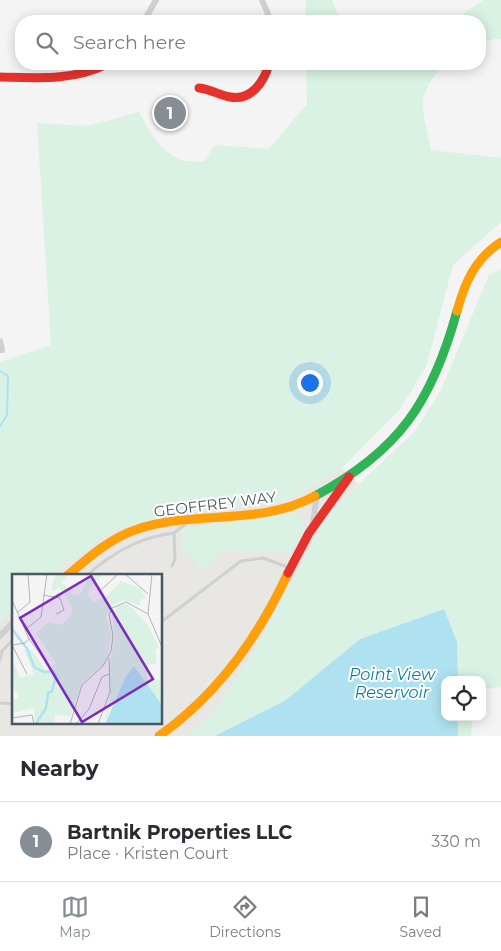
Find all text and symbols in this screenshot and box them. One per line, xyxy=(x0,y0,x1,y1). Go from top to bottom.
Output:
search box xyxy=(15,15,486,70)
icon: search xyxy=(33,29,61,57)
text: Search here xyxy=(73,31,186,54)
pin: 1 xyxy=(154,94,186,132)
your location xyxy=(297,370,323,396)
street label: GEOFFREY WAY xyxy=(153,487,278,521)
inset map xyxy=(12,574,162,724)
water label: Point View Reservoir xyxy=(349,665,436,702)
map controls xyxy=(441,676,486,721)
button: locate xyxy=(441,676,486,721)
text: Nearby xyxy=(20,756,99,781)
text: Bartnik Properties LLC xyxy=(67,821,292,844)
text: 1 xyxy=(33,832,39,851)
text: 330 m xyxy=(431,832,481,851)
text: Place · Kristen Court xyxy=(67,844,229,863)
tab: Map xyxy=(59,893,90,941)
tab: Directions xyxy=(209,893,281,941)
tab: Saved xyxy=(400,893,442,941)

